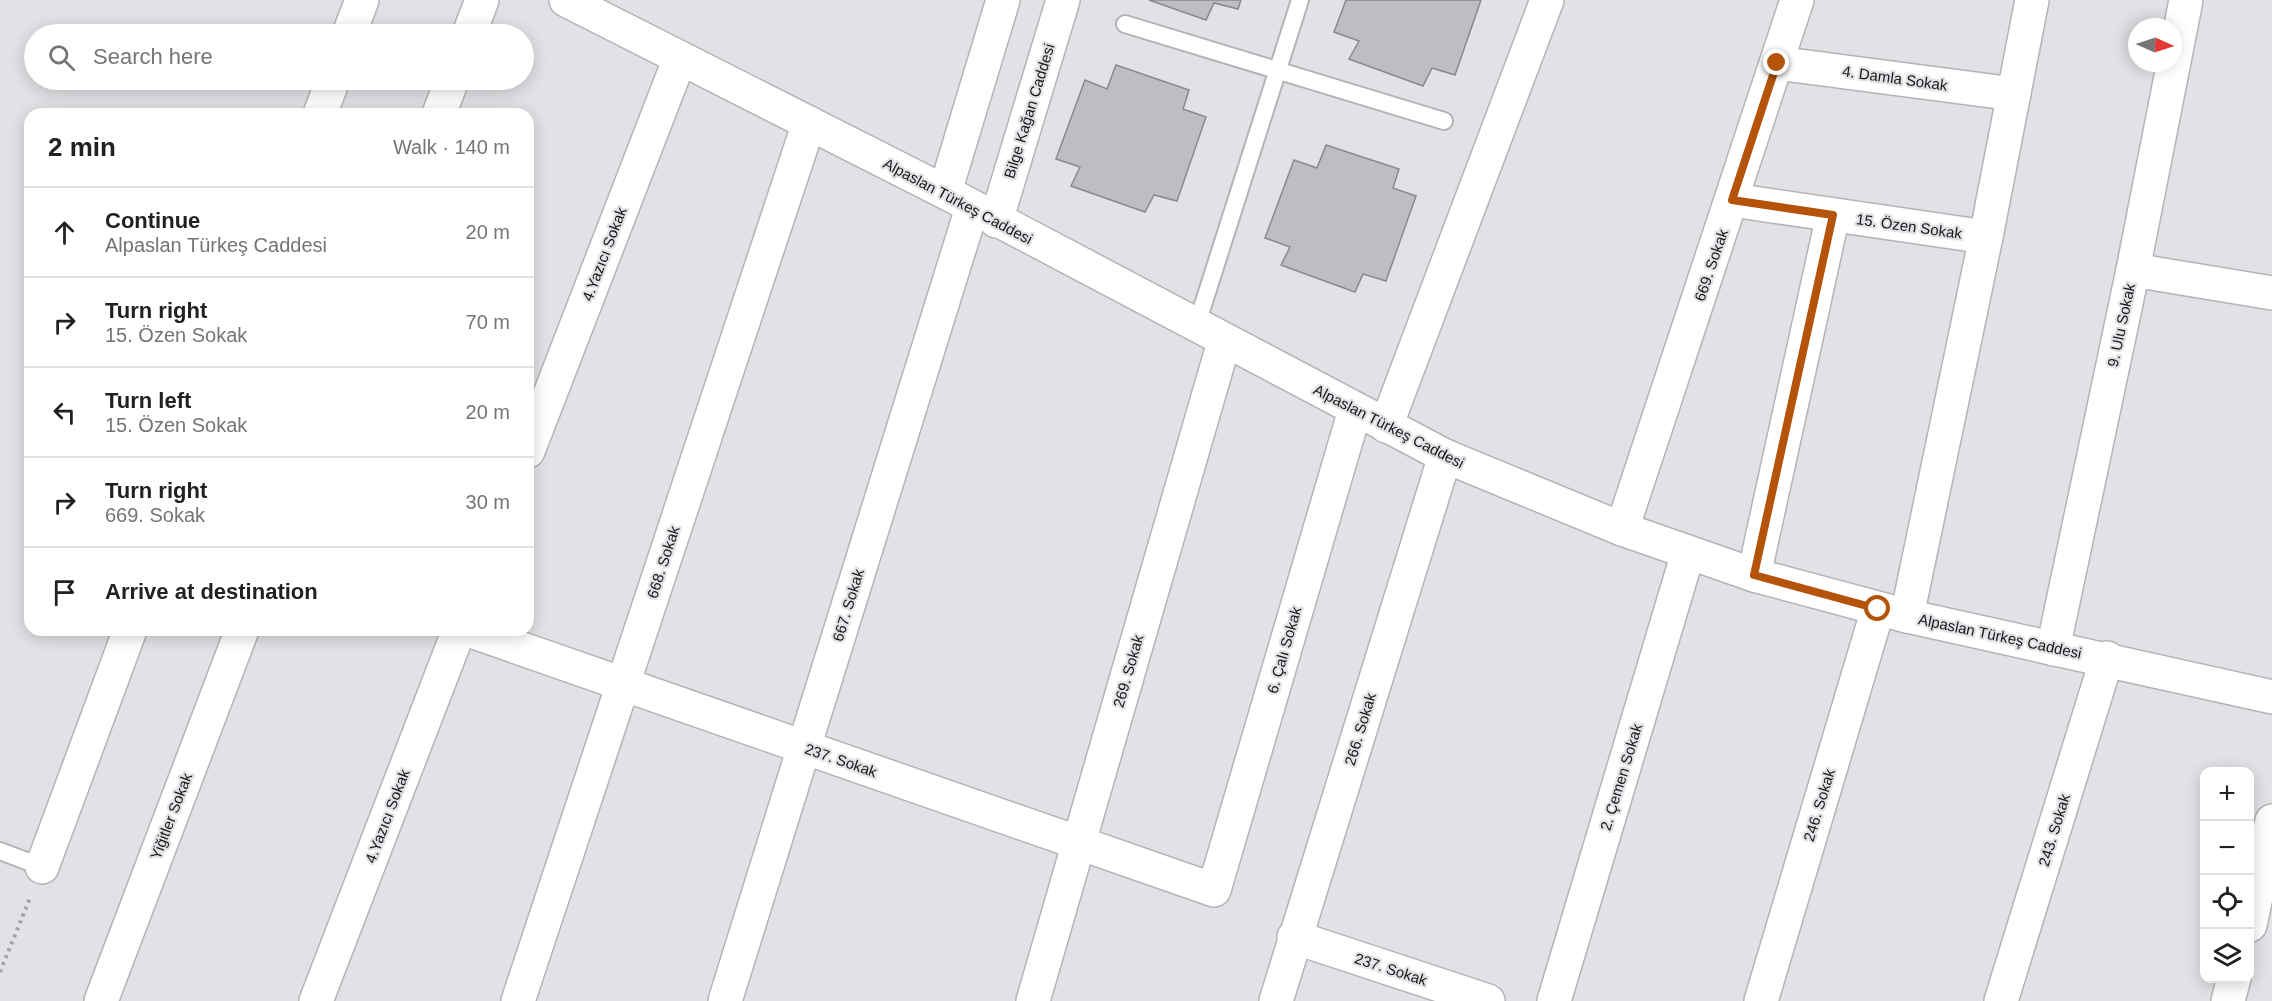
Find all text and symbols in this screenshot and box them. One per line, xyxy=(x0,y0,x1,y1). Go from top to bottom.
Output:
north arrow xyxy=(2128,18,2182,72)
search box xyxy=(24,24,534,90)
icon: search xyxy=(45,41,78,74)
street label: Bilge Kağan Caddesi xyxy=(1000,42,1058,180)
text: Search here xyxy=(93,44,213,69)
route end xyxy=(1763,49,1789,75)
street label: 4. Damla Sokak xyxy=(1841,62,1949,94)
text: 2 min xyxy=(48,132,116,162)
text: Walk · 140 m xyxy=(393,136,510,158)
street label: Alpaslan Türkeş Caddesi xyxy=(881,154,1035,248)
street label: 4.Yazıcı Sokak xyxy=(578,204,630,303)
text: Continue xyxy=(105,208,200,233)
street label: 15. Özen Sokak xyxy=(1855,210,1964,242)
icon: ahead xyxy=(48,216,81,249)
text: 20 m xyxy=(466,221,510,243)
street label: 669. Sokak xyxy=(1691,226,1731,303)
text: Alpaslan Türkeş Caddesi xyxy=(105,234,327,256)
street label: 9. Ulu Sokak xyxy=(2104,281,2138,368)
text: Turn right xyxy=(105,298,207,323)
icon: right xyxy=(48,306,81,339)
text: 70 m xyxy=(466,311,510,333)
text: 15. Özen Sokak xyxy=(105,324,247,346)
street label: Alpaslan Türkeş Caddesi xyxy=(1311,381,1467,471)
text: Turn left xyxy=(105,388,191,413)
icon: left xyxy=(48,396,81,429)
text: 20 m xyxy=(466,401,510,423)
text: 15. Özen Sokak xyxy=(105,414,247,436)
text: Turn right xyxy=(105,478,207,503)
icon: right xyxy=(48,486,81,519)
text: 30 m xyxy=(466,491,510,513)
text: 669. Sokak xyxy=(105,504,205,526)
street label: 668. Sokak xyxy=(643,523,683,600)
street label: 667. Sokak xyxy=(829,566,867,643)
icon: arrive xyxy=(48,576,81,609)
text: Arrive at destination xyxy=(105,579,318,604)
route start xyxy=(1864,595,1890,621)
street label: 6. Çalı Sokak xyxy=(1264,604,1305,695)
street label: Alpaslan Türkeş Caddesi xyxy=(1917,610,2083,662)
street label: 269. Sokak xyxy=(1109,632,1147,709)
street label: 266. Sokak xyxy=(1341,690,1379,767)
street label: 2. Çemen Sokak xyxy=(1597,721,1645,833)
street label: 237. Sokak xyxy=(803,740,880,780)
street label: 4.Yazıcı Sokak xyxy=(361,766,413,865)
street label: 246. Sokak xyxy=(1800,766,1838,843)
map controls xyxy=(2200,767,2254,983)
button: + xyxy=(2200,767,2254,821)
street label: Yiğitler Sokak xyxy=(147,770,195,862)
street label: 243. Sokak xyxy=(2035,791,2073,868)
button: − xyxy=(2200,821,2254,875)
button: locate xyxy=(2200,875,2254,929)
button: layers xyxy=(2200,929,2254,983)
street label: 237. Sokak xyxy=(1353,949,1430,989)

